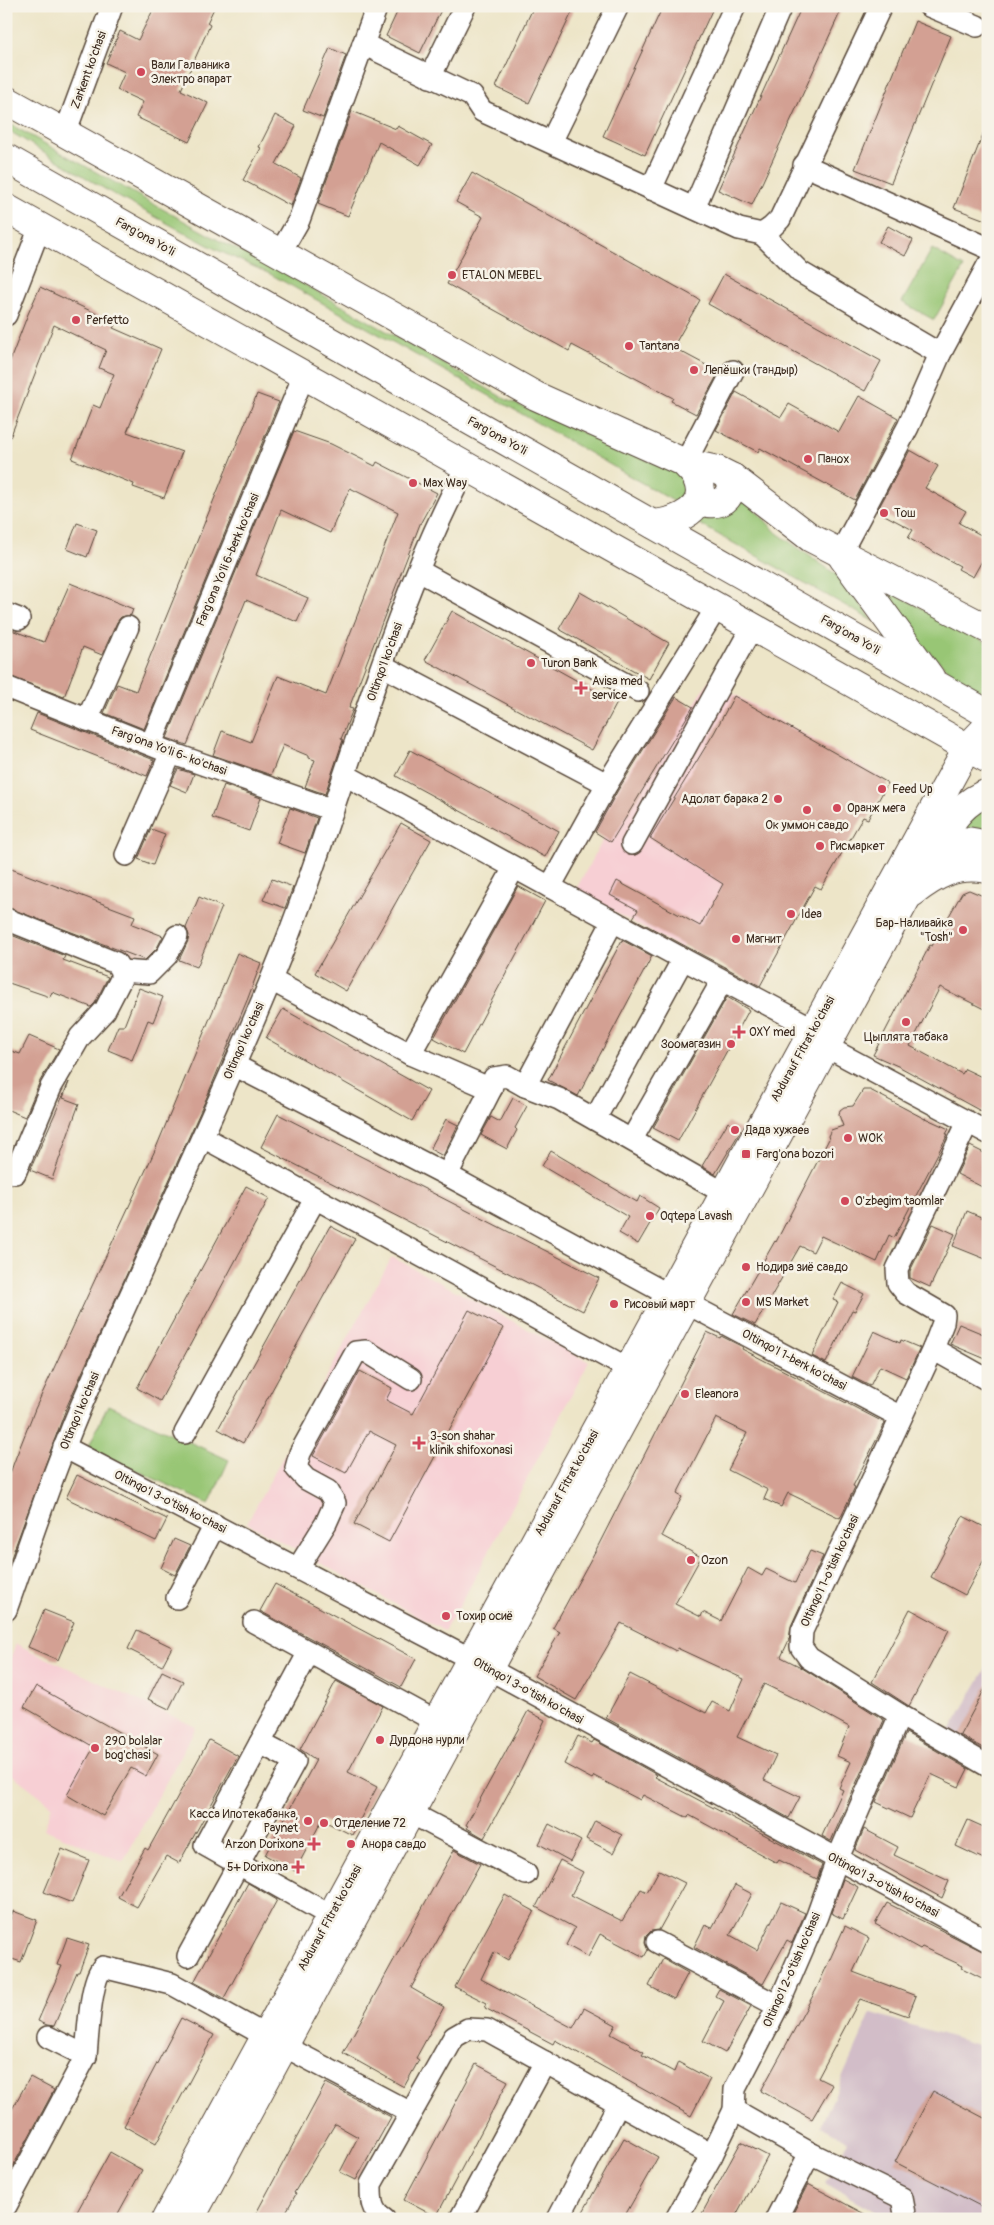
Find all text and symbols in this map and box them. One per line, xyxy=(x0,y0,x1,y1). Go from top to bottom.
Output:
street label: Zarkent ko'chasi xyxy=(68,29,110,111)
place label: Вали Галваника Электро апарат xyxy=(151,58,232,87)
marker: Вали Галваника Электро апарат xyxy=(135,66,147,78)
street label: Farg'ona Yo'li xyxy=(113,214,177,260)
place label: ETALON MEBEL xyxy=(462,268,542,283)
marker: ETALON MEBEL xyxy=(446,269,458,281)
place label: Perfetto xyxy=(86,313,130,328)
marker: Perfetto xyxy=(70,314,82,326)
place label: Tantana xyxy=(639,339,680,354)
marker: Tantana xyxy=(623,340,635,352)
place label: Лепёшки (тандыр) xyxy=(703,363,799,378)
marker: Лепёшки (тандыр) xyxy=(688,364,700,376)
street label: Farg'ona Yo'li xyxy=(465,413,529,459)
place label: Панох xyxy=(818,452,849,467)
marker: Панох xyxy=(802,453,814,465)
place label: Max Way xyxy=(423,476,467,491)
marker: Max Way xyxy=(407,477,419,489)
street label: Farg'ona Yo'li 6-berk ko'chasi xyxy=(193,491,263,629)
place label: Тош xyxy=(894,506,916,521)
marker: Тош xyxy=(878,507,890,519)
street label: Farg'ona Yo'li xyxy=(818,612,882,658)
street label: Oltinqo'l ko'chasi xyxy=(364,621,406,703)
place label: Turon Bank xyxy=(541,656,597,671)
marker: Turon Bank xyxy=(525,657,537,669)
place label: Avisa med service xyxy=(592,674,643,703)
marker: Avisa med service xyxy=(574,681,588,695)
street label: Farg'ona Yo'li 6- ko'chasi xyxy=(109,723,229,779)
place label: Feed Up xyxy=(892,782,933,797)
marker: Feed Up xyxy=(876,783,888,795)
place label: Адолат барака 2 xyxy=(681,792,768,807)
marker: Адолат барака 2 xyxy=(772,793,784,805)
place label: Оранж мега xyxy=(847,801,906,816)
marker: Оранж мега xyxy=(831,802,843,814)
marker: Ок уммон савдо xyxy=(801,804,813,816)
place label: Ок уммон савдо xyxy=(765,818,849,833)
place label: Рисмаркет xyxy=(830,839,885,854)
marker: Рисмаркет xyxy=(814,840,826,852)
place label: Idea xyxy=(801,907,822,922)
marker: Idea xyxy=(785,908,797,920)
place label: Бар-Наливайка "Tosh" xyxy=(876,916,953,945)
marker: Бар-Наливайка "Tosh" xyxy=(957,924,969,936)
place label: Магнит xyxy=(746,932,782,947)
marker: Магнит xyxy=(730,933,742,945)
street label: Abdurauf Fitrat ko'chasi xyxy=(768,994,838,1104)
street label: Oltinqo'l ko'chasi xyxy=(220,1000,268,1082)
marker: Цыплята табака xyxy=(900,1016,912,1028)
place label: OXY med xyxy=(749,1025,796,1040)
marker: OXY med xyxy=(733,1026,745,1038)
place label: Цыплята табака xyxy=(864,1030,948,1045)
place label: Зоомагазин xyxy=(661,1037,721,1052)
marker: Зоомагазин xyxy=(725,1038,737,1050)
place label: Дада хужаев xyxy=(744,1123,809,1138)
marker: Дада хужаев xyxy=(729,1124,741,1136)
place label: WOK xyxy=(858,1131,883,1146)
marker: WOK xyxy=(842,1132,854,1144)
place label: Farg'ona bozori xyxy=(756,1147,834,1162)
marker: Farg'ona bozori xyxy=(740,1148,752,1160)
place label: O'zbegim taomlar xyxy=(855,1194,945,1209)
marker: O'zbegim taomlar xyxy=(839,1195,851,1207)
place label: Oqtepa Lavash xyxy=(660,1209,733,1224)
marker: Oqtepa Lavash xyxy=(644,1210,656,1222)
place label: Нодира зиё савдо xyxy=(756,1260,848,1275)
marker: Нодира зиё савдо xyxy=(740,1261,752,1273)
place label: MS Market xyxy=(756,1295,809,1310)
marker: MS Market xyxy=(740,1296,752,1308)
place label: Рисовый март xyxy=(624,1297,695,1312)
marker: Рисовый март xyxy=(608,1298,620,1310)
street label: Oltinqo'l 1-berk ko'chasi xyxy=(739,1326,849,1394)
street label: Oltinqo'l ko'chasi xyxy=(57,1370,103,1452)
place label: Eleanora xyxy=(695,1387,739,1402)
marker: Eleanora xyxy=(679,1388,691,1400)
street label: Abdurauf Fitrat ko'chasi xyxy=(532,1428,602,1538)
place label: 3-son shahar klinik shifoxonasi xyxy=(430,1429,512,1458)
marker: 3-son shahar klinik shifoxonasi xyxy=(412,1436,426,1450)
street label: Oltinqo'l 3-o'tish ko'chasi xyxy=(111,1467,229,1537)
street label: Oltinqo'l 1-o'tish ko'chasi xyxy=(797,1513,863,1629)
place label: Ozon xyxy=(701,1553,728,1568)
marker: Ozon xyxy=(685,1554,697,1566)
place label: Тохир осиё xyxy=(456,1609,513,1624)
marker: Тохир осиё xyxy=(440,1610,452,1622)
street label: Oltinqo'l 3-o'tish ko'chasi xyxy=(470,1654,586,1728)
place label: Дурдона нурли xyxy=(389,1733,465,1748)
place label: 290 bolalar bog'chasi xyxy=(105,1734,163,1763)
marker: Дурдона нурли xyxy=(374,1734,386,1746)
marker: 290 bolalar bog'chasi xyxy=(89,1742,101,1754)
place label: Касса Ипотекабанка, Paynet xyxy=(190,1807,298,1836)
marker: Касса Ипотекабанка, Paynet xyxy=(302,1815,314,1827)
place label: Отделение 72 xyxy=(334,1816,406,1831)
marker: Отделение 72 xyxy=(318,1817,330,1829)
place label: Arzon Dorixona xyxy=(225,1837,304,1852)
place label: Анора савдо xyxy=(361,1837,427,1852)
marker: Arzon Dorixona xyxy=(308,1838,320,1850)
marker: Анора савдо xyxy=(345,1838,357,1850)
street label: Oltinqo'l 3-o'tish ko'chasi xyxy=(825,1849,941,1921)
place label: 5+ Dorixona xyxy=(227,1860,288,1875)
marker: 5+ Dorixona xyxy=(292,1861,304,1873)
street label: Abdurauf Fitrat ko'chasi xyxy=(295,1863,365,1973)
street label: Oltinqo'l 2-o'tish ko'chasi xyxy=(760,1910,824,2030)

